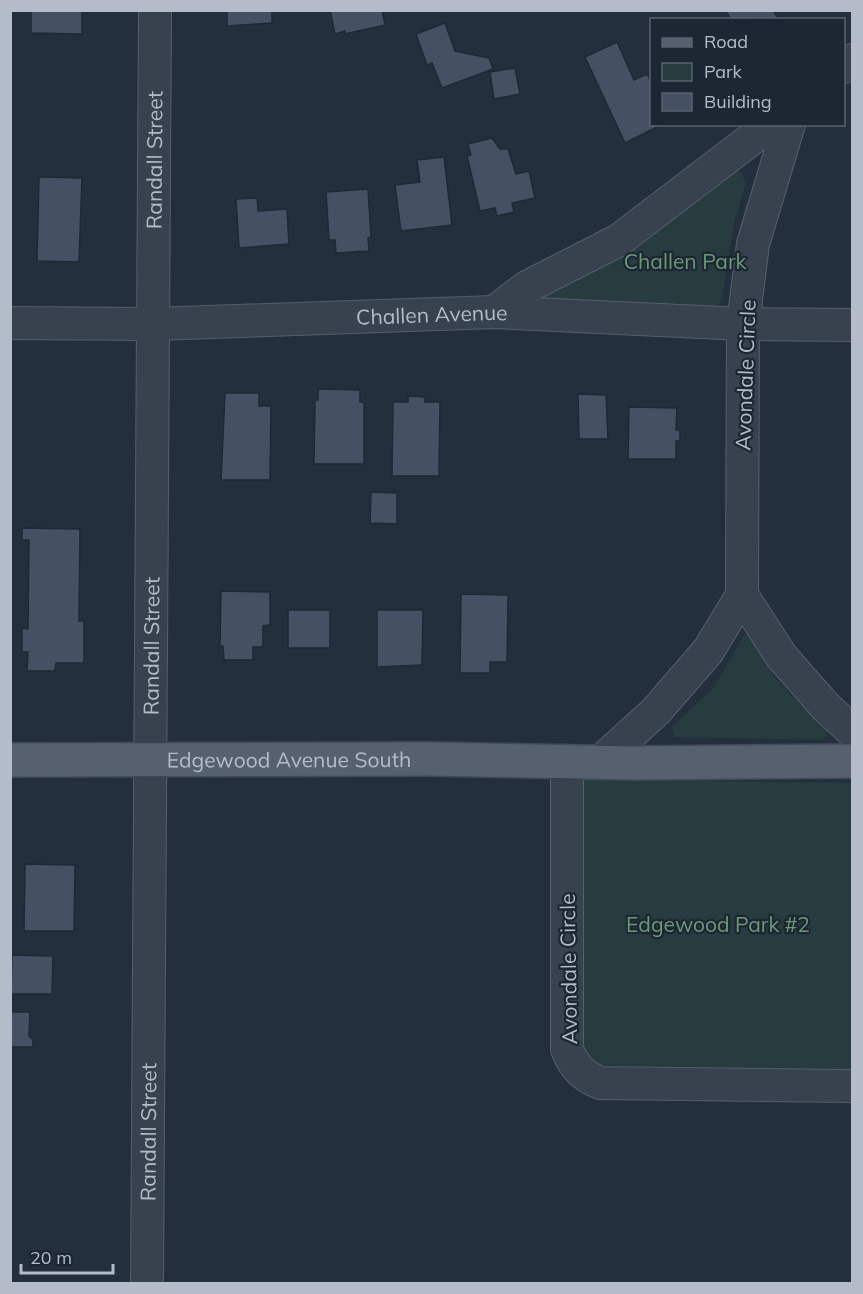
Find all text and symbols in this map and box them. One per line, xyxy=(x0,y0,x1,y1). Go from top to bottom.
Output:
legend xyxy=(650,18,845,126)
text: Road xyxy=(704,30,748,53)
text: Park xyxy=(704,60,743,83)
text: Building xyxy=(704,90,772,113)
street label: Randall Street xyxy=(141,91,167,229)
park label: Challen Park xyxy=(624,248,747,274)
street label: Challen Avenue xyxy=(356,299,508,330)
street label: Avondale Circle xyxy=(729,299,761,451)
street label: Randall Street xyxy=(138,577,164,715)
street label: Edgewood Avenue South xyxy=(167,746,411,773)
street label: Avondale Circle xyxy=(554,893,582,1045)
park label: Edgewood Park #2 xyxy=(626,911,810,937)
street label: Randall Street xyxy=(135,1063,161,1201)
scale bar xyxy=(21,1237,112,1275)
text: 20 m xyxy=(30,1246,72,1269)

